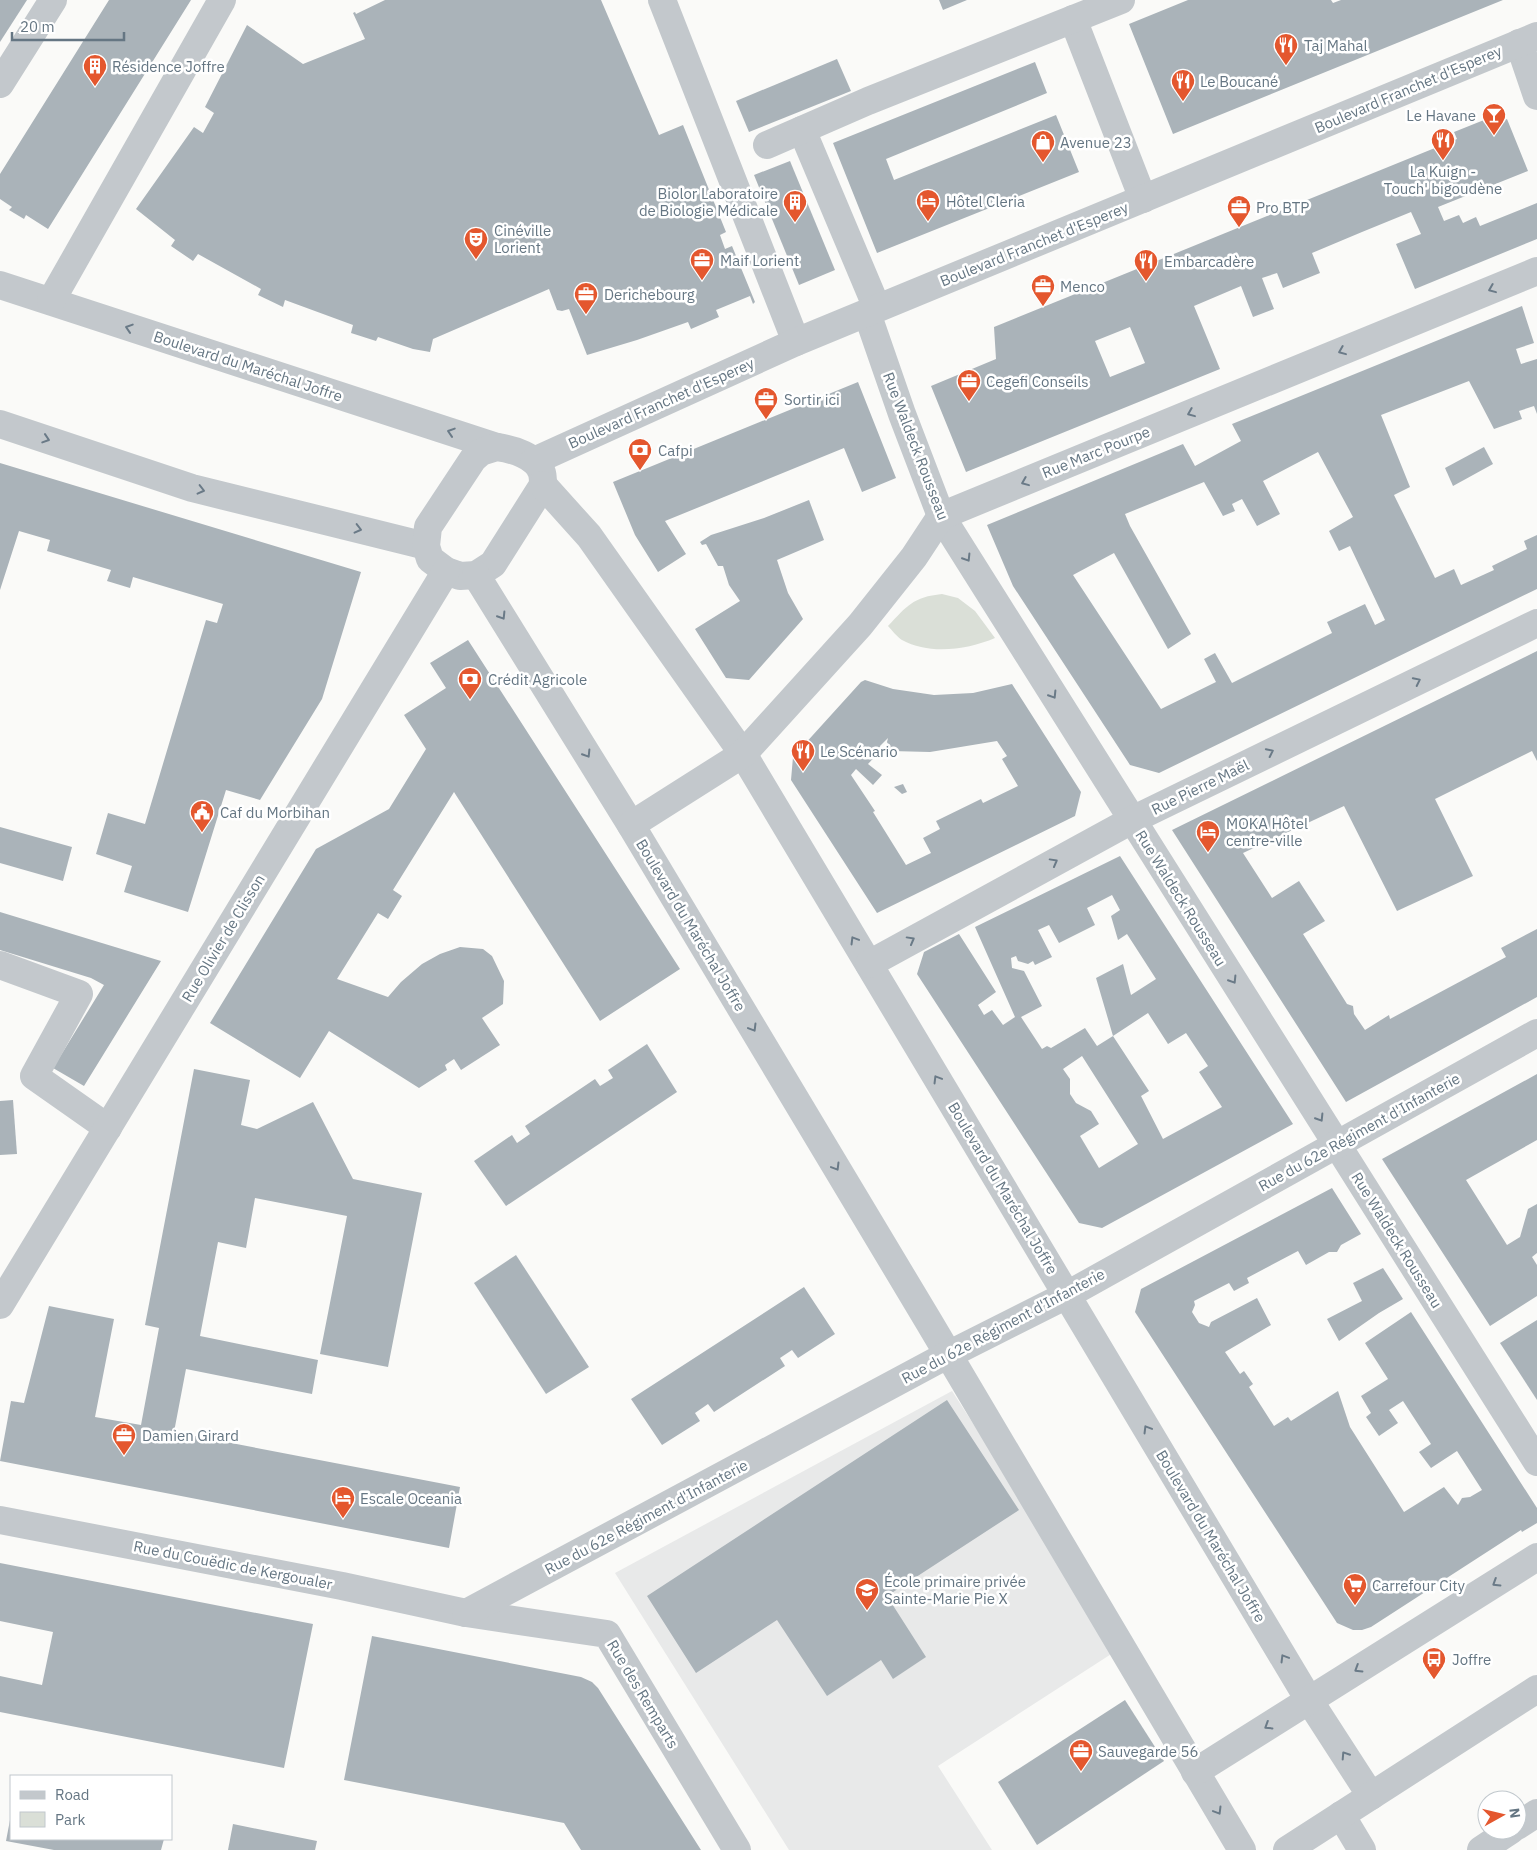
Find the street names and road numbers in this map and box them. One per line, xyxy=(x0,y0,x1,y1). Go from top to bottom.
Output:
street label: Boulevard Franchet d'Esperey xyxy=(1312,41,1505,137)
street label: Boulevard Franchet d'Esperey xyxy=(937,197,1131,291)
street label: Boulevard du Maréchal Joffre xyxy=(151,326,345,406)
street label: Boulevard Franchet d'Esperey xyxy=(565,353,757,453)
street label: Rue Waldeck Rousseau xyxy=(879,369,953,523)
street label: Rue Marc Pourpe xyxy=(1039,422,1153,482)
street label: Rue Pierre Maël xyxy=(1148,755,1252,819)
street label: Rue Waldeck Rousseau xyxy=(1131,827,1231,969)
street label: Boulevard du Maréchal Joffre xyxy=(632,835,750,1015)
street label: Rue Olivier de Clisson xyxy=(177,871,269,1005)
street label: Rue du 62e Régiment d'Infanterie xyxy=(1255,1069,1463,1195)
street label: Boulevard du Maréchal Joffre xyxy=(944,1098,1062,1278)
street label: Rue Waldeck Rousseau xyxy=(1347,1169,1447,1311)
street label: Rue du 62e Régiment d'Infanterie xyxy=(898,1264,1108,1388)
street label: Boulevard du Maréchal Joffre xyxy=(1152,1446,1270,1626)
street label: Rue du 62e Régiment d'Infanterie xyxy=(541,1455,751,1579)
street label: Rue du Couëdic de Kergoualer xyxy=(132,1536,335,1594)
street label: Rue des Remparts xyxy=(603,1636,683,1752)

